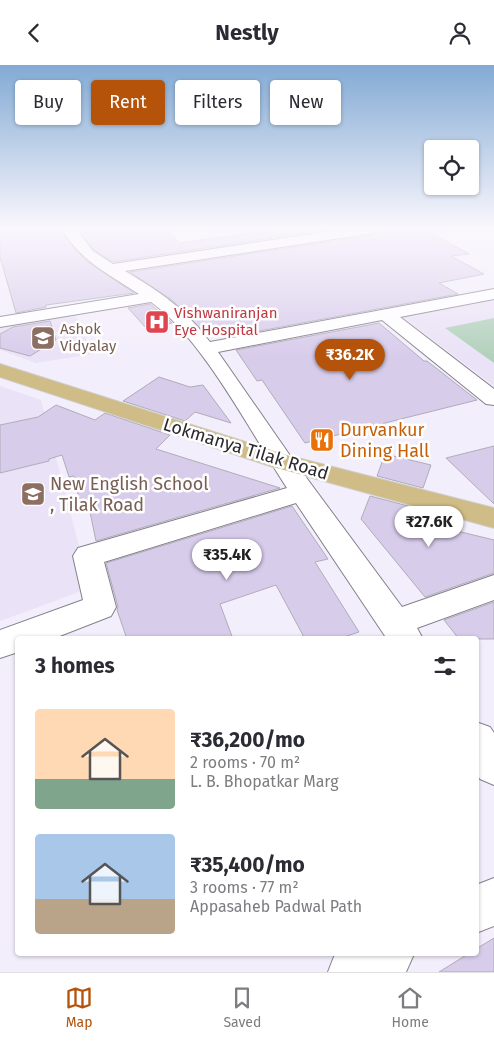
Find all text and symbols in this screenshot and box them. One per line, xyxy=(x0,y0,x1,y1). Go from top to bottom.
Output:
icon: back xyxy=(20,19,48,47)
text: Nestly xyxy=(215,19,279,46)
icon: person xyxy=(446,19,474,47)
chip: Buy xyxy=(15,80,81,125)
chip: Rent xyxy=(91,80,165,125)
chip: Filters xyxy=(175,80,260,125)
chip: New xyxy=(270,80,341,125)
map controls xyxy=(424,140,479,195)
button: locate xyxy=(424,140,479,195)
place label: Vishwaniranjan Eye Hospital xyxy=(174,304,278,339)
hospital icon: Vishwaniranjan Eye Hospital xyxy=(144,309,170,335)
place label: Ashok Vidyalay xyxy=(60,320,117,355)
school or university icon: Ashok Vidyalay xyxy=(30,325,56,351)
pin: ₹36.2K xyxy=(309,339,391,381)
text: ₹36.2K xyxy=(326,345,374,364)
street label: Lokmanya Tilak Road xyxy=(161,413,331,485)
place label: Durvankur Dining Hall xyxy=(340,419,429,462)
restaurant icon: Durvankur Dining Hall xyxy=(309,427,335,453)
place label: New English School , Tilak Road xyxy=(50,473,208,516)
school or university icon: New English School , Tilak Road xyxy=(20,481,46,507)
pin: ₹27.6K xyxy=(388,505,470,548)
text: ₹27.6K xyxy=(405,512,453,531)
pin: ₹35.4K xyxy=(186,539,268,581)
text: ₹35.4K xyxy=(203,545,251,564)
icon: filters xyxy=(431,652,459,680)
text: 3 homes xyxy=(35,653,115,679)
text: ₹36,200/mo xyxy=(190,727,305,753)
icon: home xyxy=(75,729,135,789)
text: 2 rooms · 70 m² xyxy=(190,753,300,772)
text: L. B. Bhopatkar Marg xyxy=(190,772,339,791)
text: ₹35,400/mo xyxy=(190,852,305,878)
icon: home xyxy=(75,854,135,914)
text: 3 rooms · 77 m² xyxy=(190,878,299,897)
text: Appasaheb Padwal Path xyxy=(190,897,362,916)
tab: Map xyxy=(65,984,93,1031)
tab: Saved xyxy=(223,984,261,1031)
tab: Home xyxy=(392,984,429,1031)

